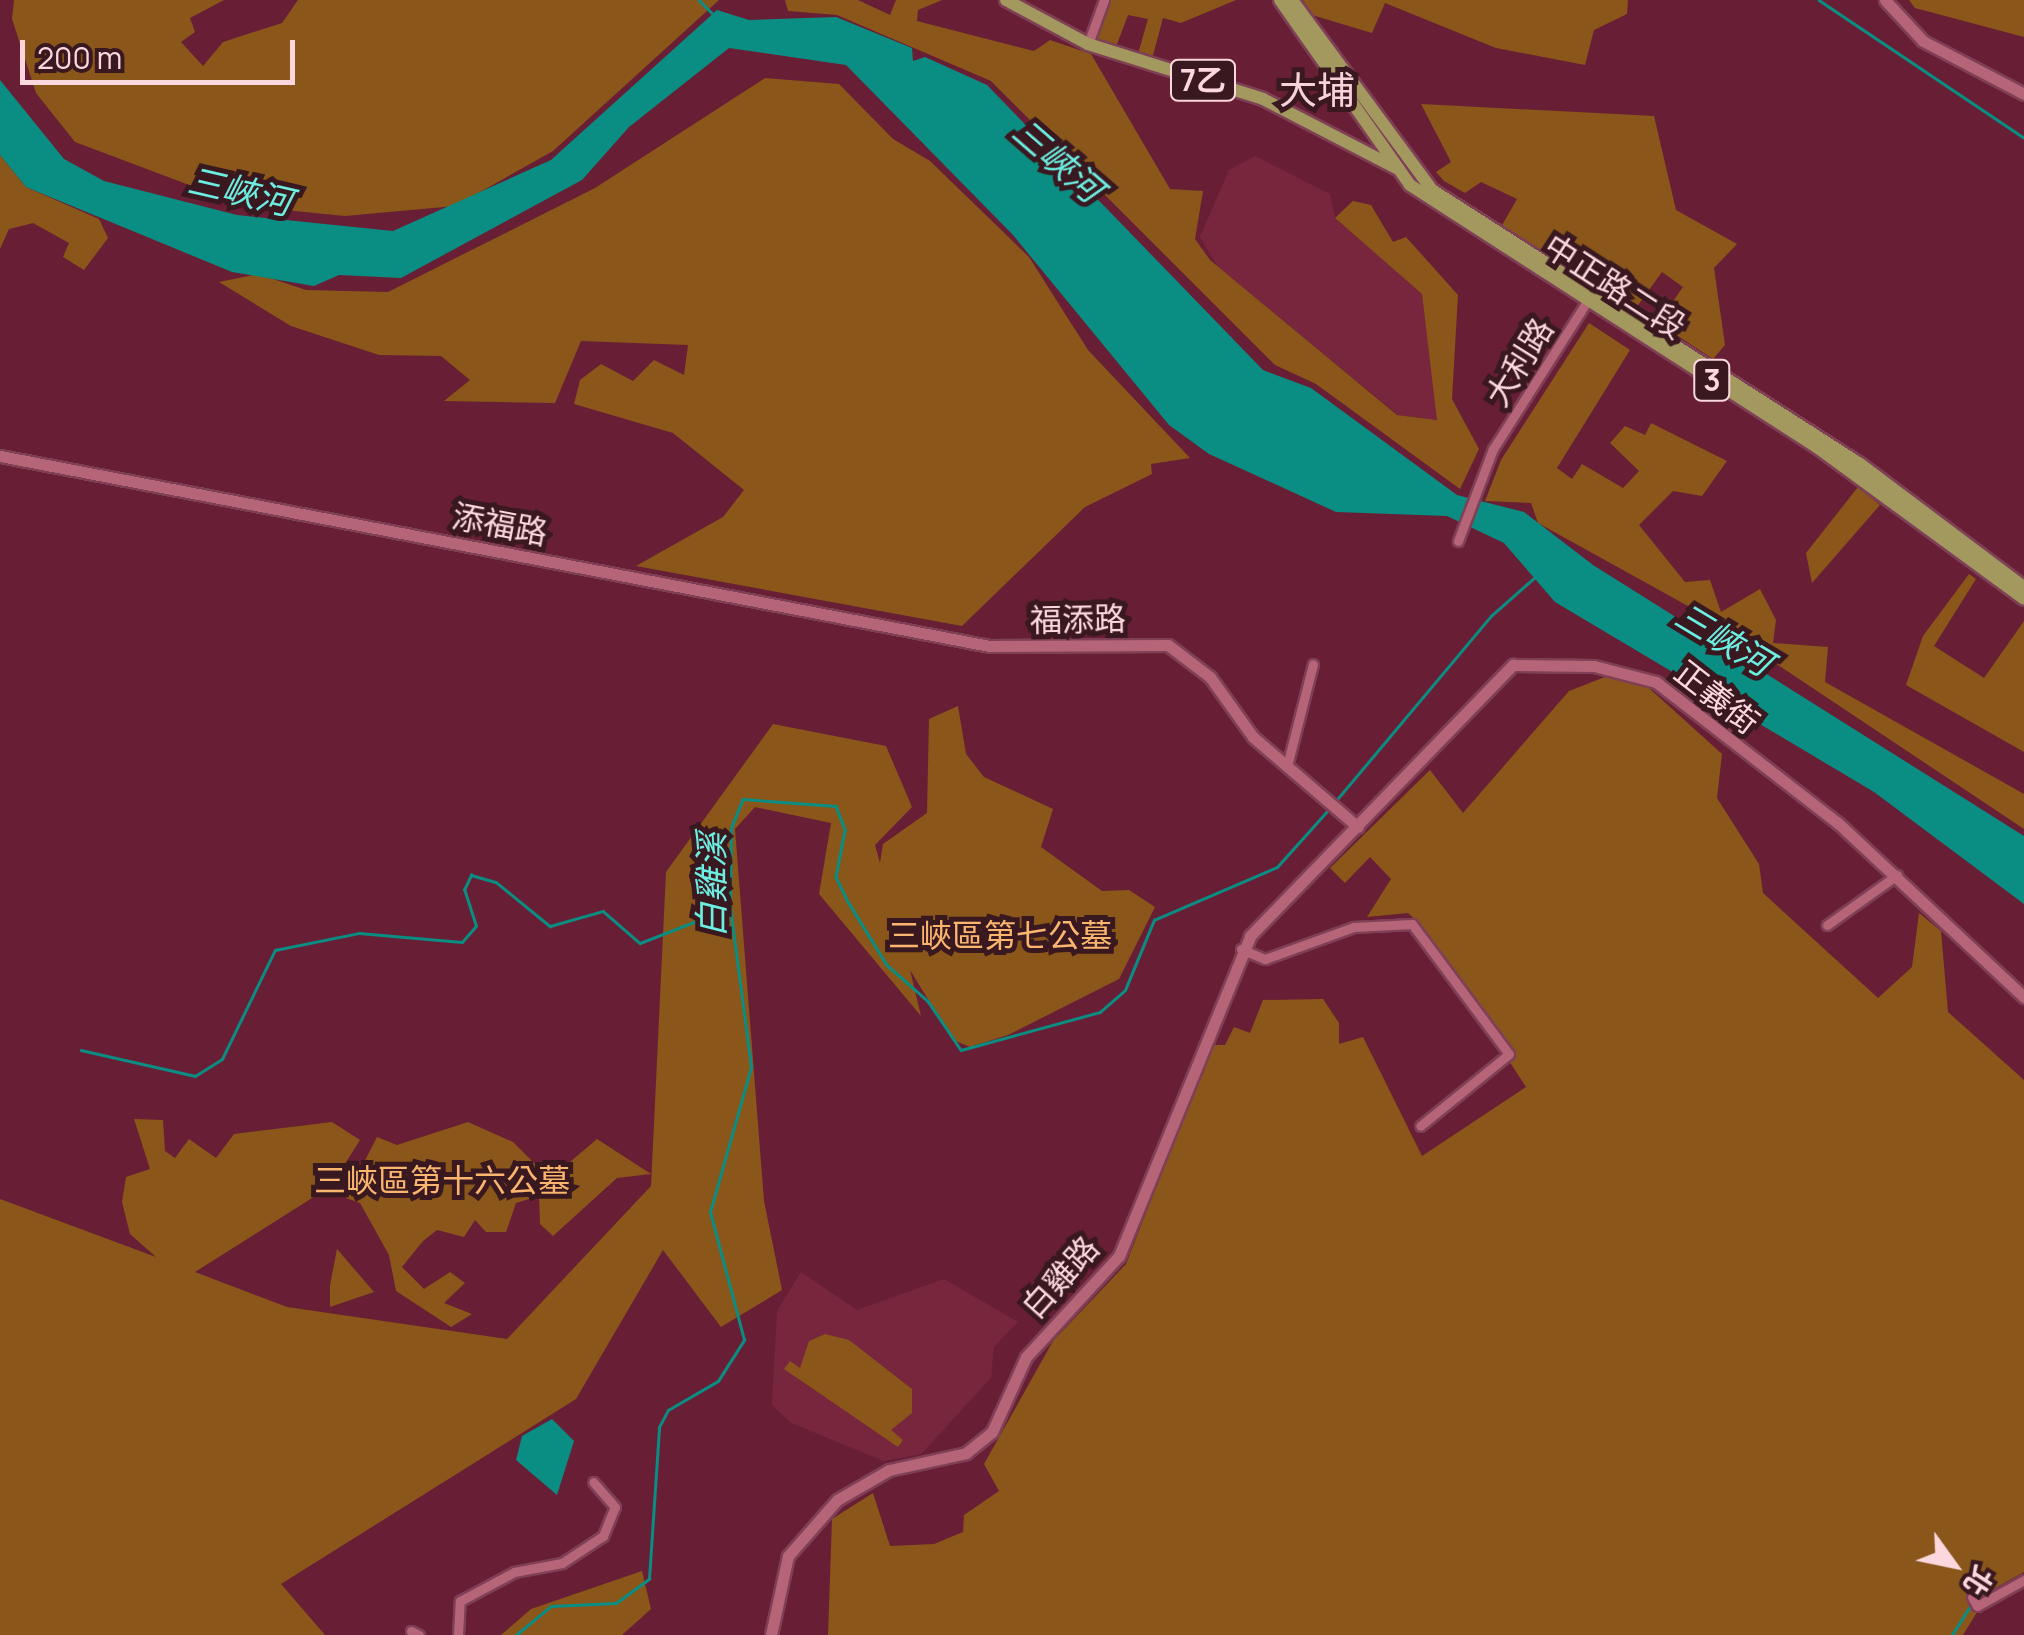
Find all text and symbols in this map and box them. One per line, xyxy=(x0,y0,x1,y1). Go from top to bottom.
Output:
scale bar xyxy=(25,20,300,82)
text: 200 m xyxy=(37,37,122,78)
road number: 7乙 xyxy=(1168,55,1238,105)
district label: 大埔 xyxy=(1279,67,1355,113)
water label: 三峽河 xyxy=(1005,110,1111,210)
water label: 三峽河 xyxy=(184,159,296,223)
street label: 中正路二段 xyxy=(1537,226,1693,346)
street label: 大利路 xyxy=(1477,311,1561,413)
road number: 3 xyxy=(1692,355,1732,405)
street label: 添福路 xyxy=(449,496,551,552)
water label: 三峽河 xyxy=(1668,594,1780,684)
street label: 福添路 xyxy=(1030,599,1126,639)
street label: 正義街 xyxy=(1667,652,1767,742)
water label: 白雞溪 xyxy=(690,833,732,937)
park label: 三峽區第七公墓 xyxy=(888,916,1112,954)
park label: 三峽區第十六公墓 xyxy=(314,1161,570,1199)
street label: 白雞路 xyxy=(1014,1228,1106,1326)
north arrow xyxy=(1904,1515,2004,1615)
text: 北 xyxy=(1956,1559,2003,1603)

